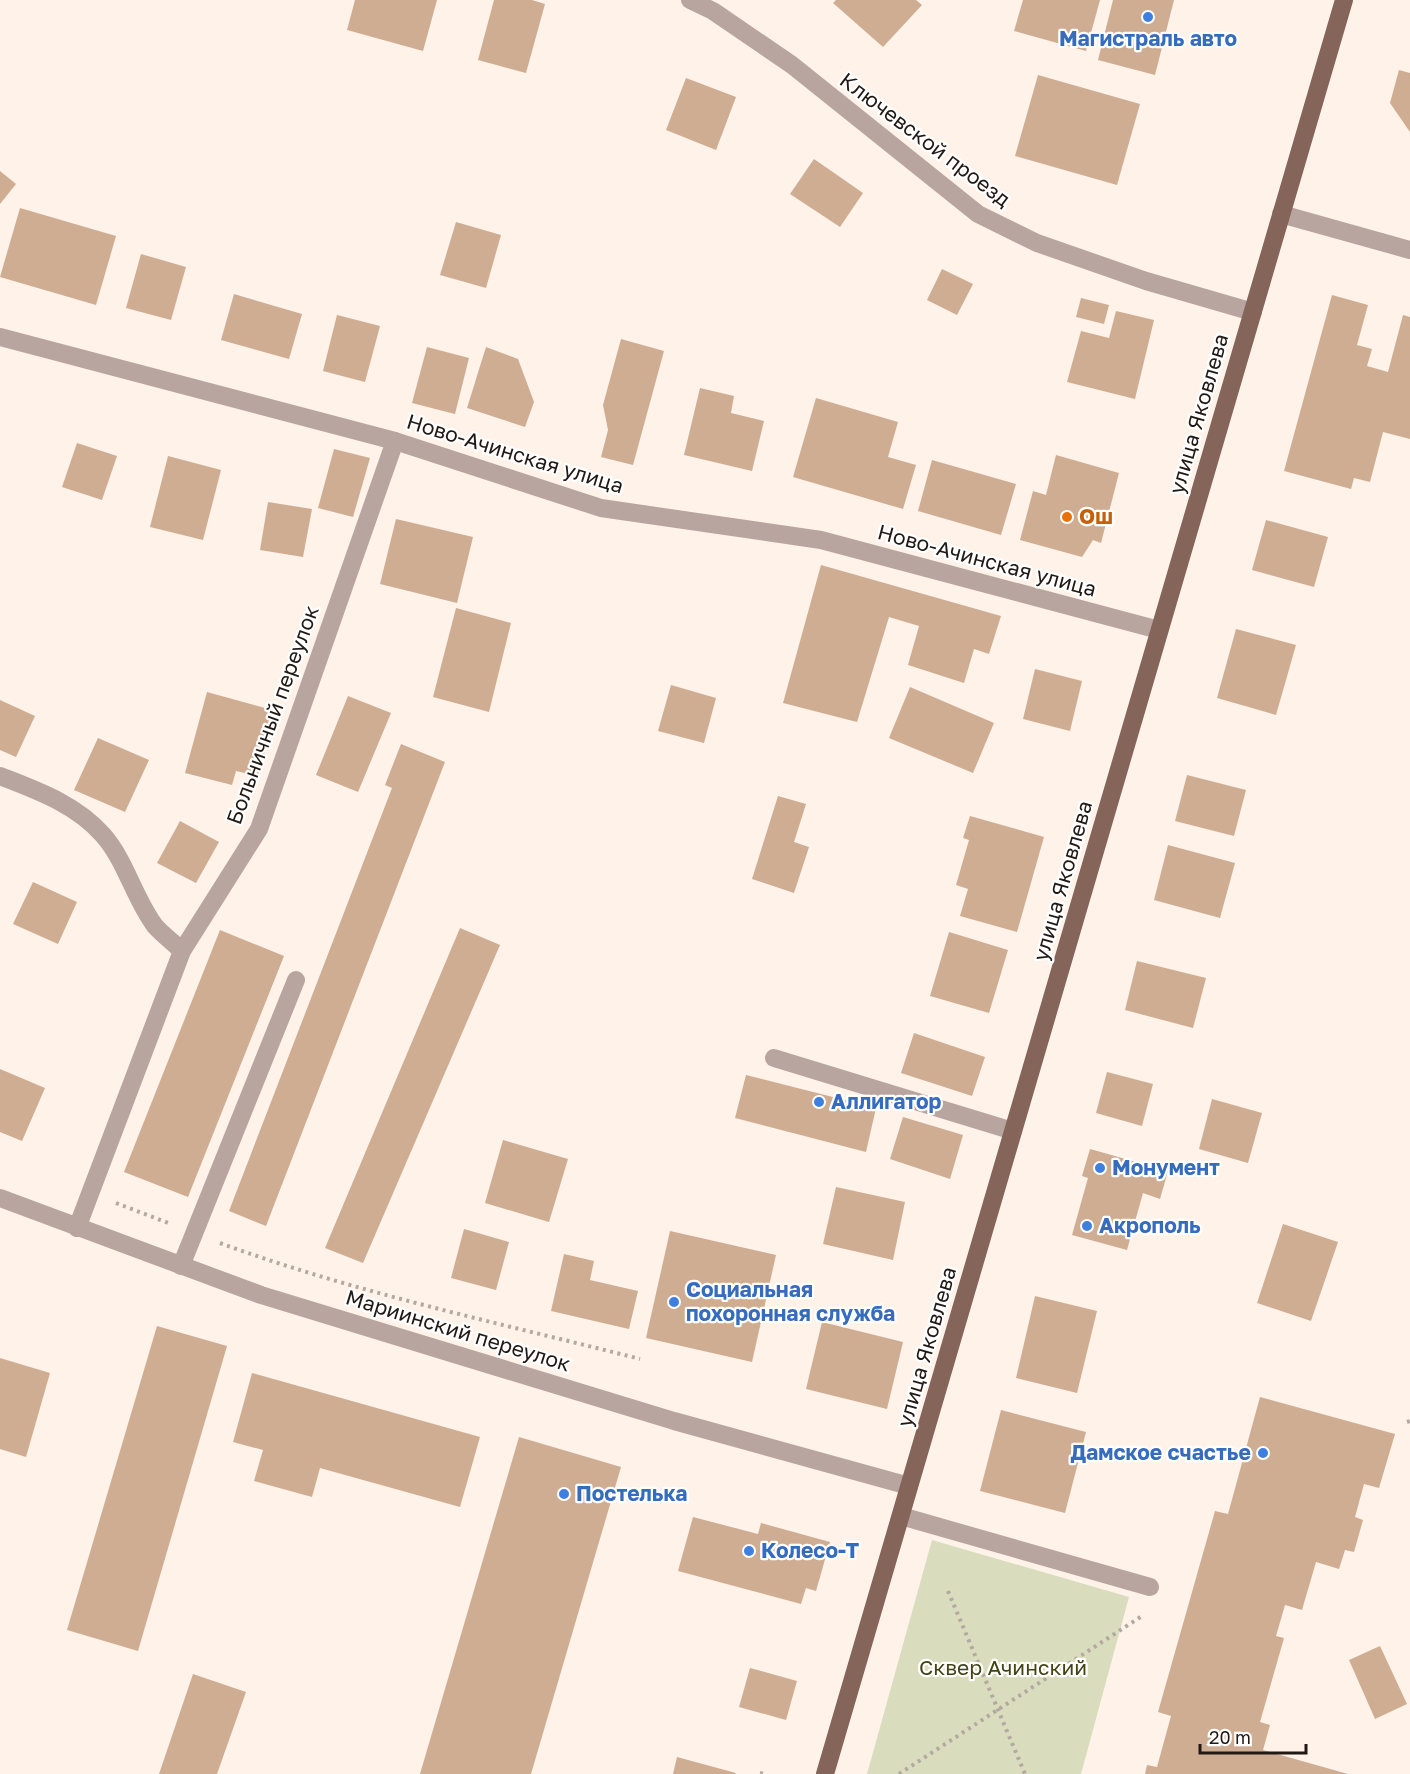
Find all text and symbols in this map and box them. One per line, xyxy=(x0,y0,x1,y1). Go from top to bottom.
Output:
marker: Магистраль авто xyxy=(1141,10,1155,24)
place label: Магистраль авто xyxy=(1059,25,1237,51)
street label: Ключевской проезд xyxy=(835,66,1016,212)
street label: улица Яковлева xyxy=(1163,331,1233,497)
street label: Ново-Ачинская улица xyxy=(404,408,627,498)
place label: Ош xyxy=(1079,503,1113,529)
marker: Ош xyxy=(1060,510,1074,524)
street label: Ново-Ачинская улица xyxy=(875,518,1100,602)
street label: Больничный переулок xyxy=(220,602,324,828)
street label: улица Яковлева xyxy=(1027,798,1097,964)
place label: Аллигатор xyxy=(831,1088,942,1114)
marker: Аллигатор xyxy=(812,1095,826,1109)
place label: Монумент xyxy=(1112,1154,1220,1180)
marker: Монумент xyxy=(1093,1161,1107,1175)
place label: Акрополь xyxy=(1099,1212,1201,1238)
marker: Акрополь xyxy=(1080,1219,1094,1233)
street label: улица Яковлева xyxy=(891,1264,961,1430)
place label: Социальная похоронная служба xyxy=(686,1276,895,1326)
street label: Мариинский переулок xyxy=(343,1283,574,1377)
marker: Социальная похоронная служба xyxy=(667,1295,681,1309)
place label: Дамское счастье xyxy=(1070,1439,1251,1465)
marker: Дамское счастье xyxy=(1256,1446,1270,1460)
place label: Постелька xyxy=(576,1480,688,1506)
marker: Постелька xyxy=(557,1487,571,1501)
place label: Колесо-Т xyxy=(761,1537,859,1563)
marker: Колесо-Т xyxy=(742,1544,756,1558)
park label: Сквер Ачинский xyxy=(919,1654,1087,1680)
scale bar xyxy=(1200,1717,1306,1755)
text: 20 m xyxy=(1209,1726,1251,1748)

